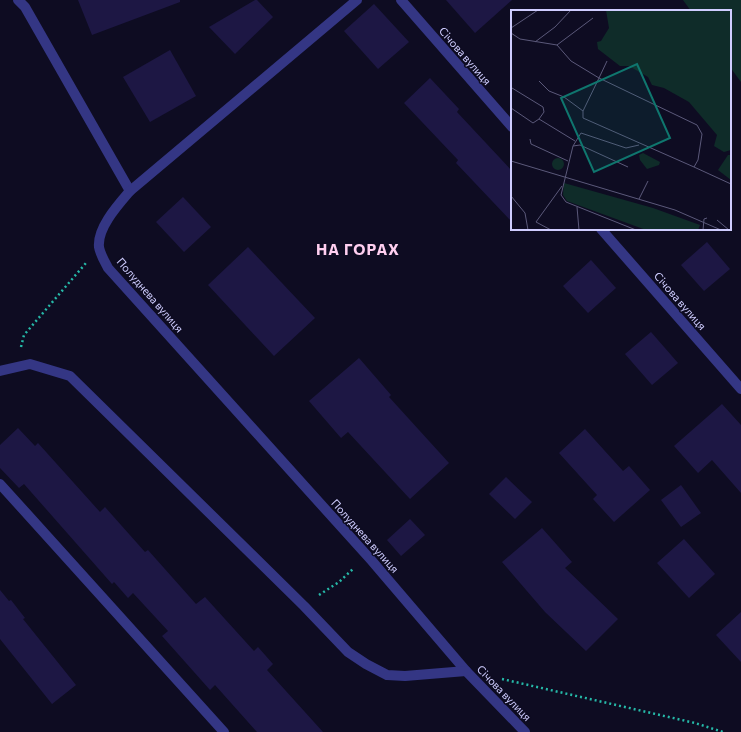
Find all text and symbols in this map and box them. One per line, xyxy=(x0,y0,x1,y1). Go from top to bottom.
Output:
inset map xyxy=(511,10,731,230)
street label: Січова вулиця xyxy=(437,24,494,87)
district label: НА ГОРАХ xyxy=(316,240,400,258)
street label: Полуднева вулиця xyxy=(114,255,186,335)
street label: Січова вулиця xyxy=(652,269,709,332)
street label: Полуднева вулиця xyxy=(329,496,402,575)
street label: Січова вулиця xyxy=(475,662,534,723)

